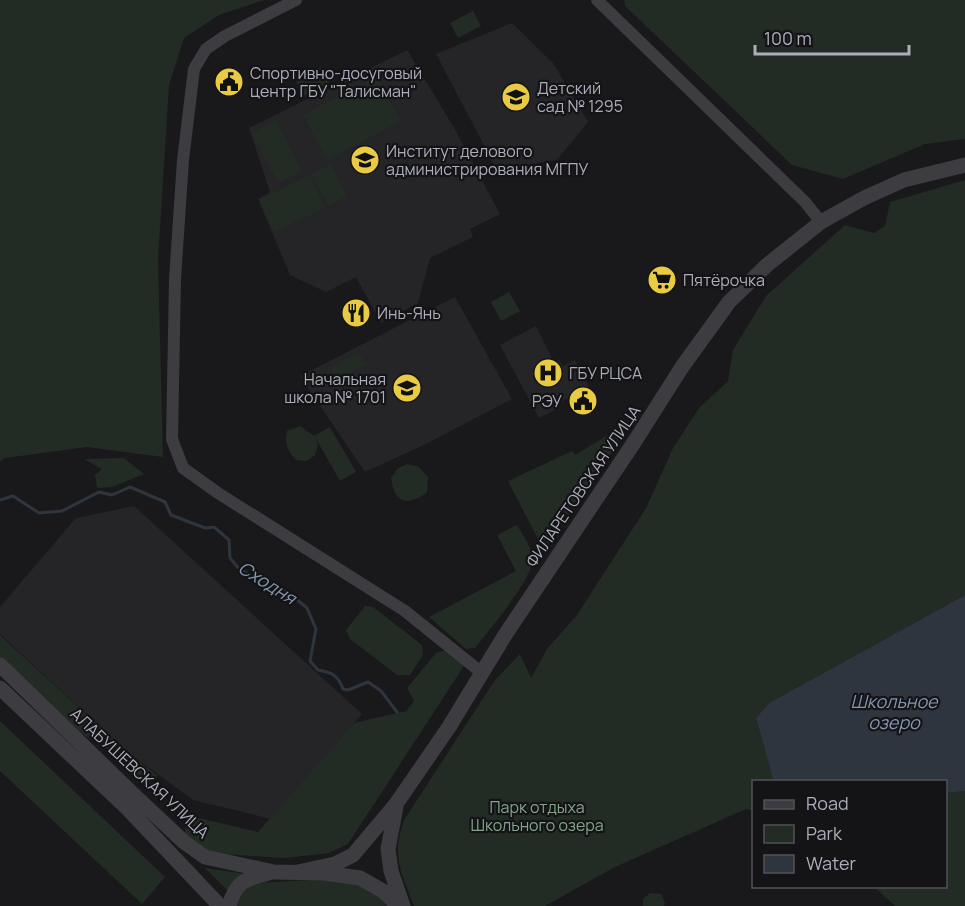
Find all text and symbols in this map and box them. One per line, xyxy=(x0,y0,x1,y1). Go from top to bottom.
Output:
scale bar xyxy=(755,18,910,56)
text: 100 m xyxy=(764,26,812,50)
place label: Спортивно-досуговый центр ГБУ "Талисман" xyxy=(250,62,422,102)
public building icon: Спортивно-досуговый центр ГБУ "Талисман" xyxy=(213,66,245,98)
place label: Детский сад № 1295 xyxy=(537,77,623,117)
school or university icon: Детский сад № 1295 xyxy=(500,81,532,113)
place label: Институт делового администрирования МГПУ xyxy=(386,140,588,180)
school or university icon: Институт делового администрирования МГПУ xyxy=(349,144,381,176)
supermarket icon: Пятёрочка xyxy=(646,264,678,296)
place label: Пятёрочка xyxy=(683,269,765,291)
restaurant icon: Инь-Янь xyxy=(340,297,372,329)
place label: Инь-Янь xyxy=(377,302,441,324)
hospital icon: ГБУ РЦСА xyxy=(532,357,564,389)
place label: ГБУ РЦСА xyxy=(569,362,642,384)
place label: Начальная школа № 1701 xyxy=(284,368,386,408)
school or university icon: Начальная школа № 1701 xyxy=(391,372,423,404)
public building icon: РЭУ xyxy=(567,385,599,417)
place label: РЭУ xyxy=(532,390,562,412)
street label: ФИЛАРЕТОВСКАЯ УЛИЦА xyxy=(521,401,645,571)
water label: Сходня xyxy=(234,555,303,610)
water label: Школьное озеро xyxy=(850,689,939,734)
street label: АЛАБУШЕВСКАЯ УЛИЦА xyxy=(66,703,214,843)
legend xyxy=(752,780,947,888)
text: Road xyxy=(806,791,849,815)
park label: Парк отдыха Школьного озера xyxy=(470,796,604,836)
text: Park xyxy=(806,821,843,845)
text: Water xyxy=(806,851,856,875)

